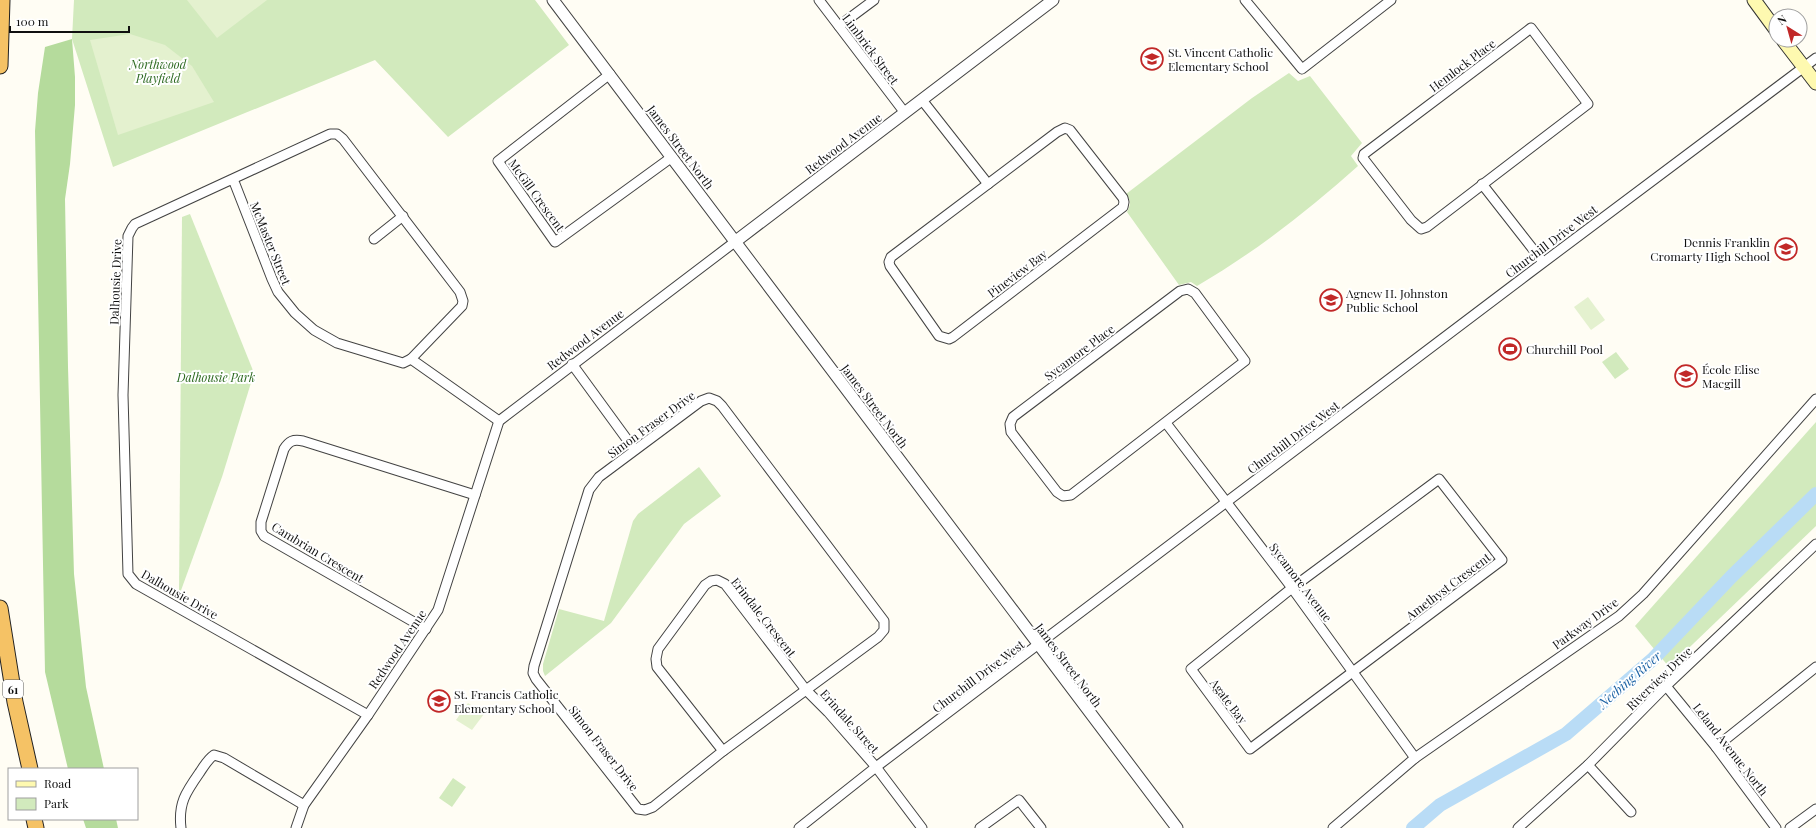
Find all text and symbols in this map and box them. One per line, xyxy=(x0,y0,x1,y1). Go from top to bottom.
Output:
scale bar xyxy=(10,8,129,34)
north arrow xyxy=(1768,8,1808,48)
street label: Limbrick Street xyxy=(839,11,903,88)
text: N xyxy=(1774,11,1789,28)
text: 100 m xyxy=(16,13,49,29)
street label: Hemlock Place xyxy=(1426,35,1498,95)
place label: St. Vincent Catholic Elementary School xyxy=(1168,44,1273,74)
school or university icon: St. Vincent Catholic Elementary School xyxy=(1139,46,1165,72)
park label: Northwood Playfield xyxy=(129,56,187,86)
street label: James Street North xyxy=(644,101,718,192)
street label: Redwood Avenue xyxy=(801,109,885,177)
street label: McGill Crescent xyxy=(505,156,569,235)
street label: McMaster Street xyxy=(247,199,295,288)
street label: Churchill Drive West xyxy=(1502,201,1601,281)
place label: Dennis Franklin Cromarty High School xyxy=(1650,234,1771,264)
school or university icon: Dennis Franklin Cromarty High School xyxy=(1773,236,1799,262)
street label: Dalhousie Drive xyxy=(106,239,124,325)
street label: Pineview Bay xyxy=(984,245,1050,301)
place label: Agnew H. Johnston Public School xyxy=(1345,285,1448,315)
school or university icon: Agnew H. Johnston Public School xyxy=(1318,287,1344,313)
street label: Redwood Avenue xyxy=(543,305,627,373)
street label: Sycamore Place xyxy=(1041,320,1117,384)
sports icon: Churchill Pool xyxy=(1497,336,1523,362)
place label: Churchill Pool xyxy=(1526,341,1604,357)
street label: James Street North xyxy=(838,360,912,451)
place label: École Elise Macgill xyxy=(1702,361,1760,391)
school or university icon: École Elise Macgill xyxy=(1673,363,1699,389)
park label: Dalhousie Park xyxy=(176,369,255,385)
street label: Simon Fraser Drive xyxy=(604,387,698,461)
street label: Churchill Drive West xyxy=(1244,397,1343,477)
street label: Cambrian Crescent xyxy=(269,518,368,586)
street label: Sycamore Avenue xyxy=(1266,539,1336,625)
street label: Amethyst Crescent xyxy=(1402,548,1494,624)
street label: Dalhousie Drive xyxy=(139,566,221,622)
street label: Erindale Crescent xyxy=(728,574,801,661)
street label: Parkway Drive xyxy=(1549,594,1621,652)
street label: Redwood Avenue xyxy=(365,606,429,692)
street label: James Street North xyxy=(1032,619,1106,710)
street label: Churchill Drive West xyxy=(929,636,1028,716)
street label: Riverview Drive xyxy=(1623,643,1695,713)
water label: Neebing River xyxy=(1593,647,1664,712)
street label: Agate Bay xyxy=(1206,674,1251,727)
road number: 61 xyxy=(3,680,23,698)
place label: St. Francis Catholic Elementary School xyxy=(454,686,559,716)
street label: Erindale Street xyxy=(817,686,884,757)
school or university icon: St. Francis Catholic Elementary School xyxy=(426,688,452,714)
street label: Leland Avenue North xyxy=(1690,699,1772,799)
street label: Simon Fraser Drive xyxy=(566,702,642,794)
legend xyxy=(8,768,138,820)
text: Road xyxy=(44,775,71,791)
text: Park xyxy=(44,795,69,811)

